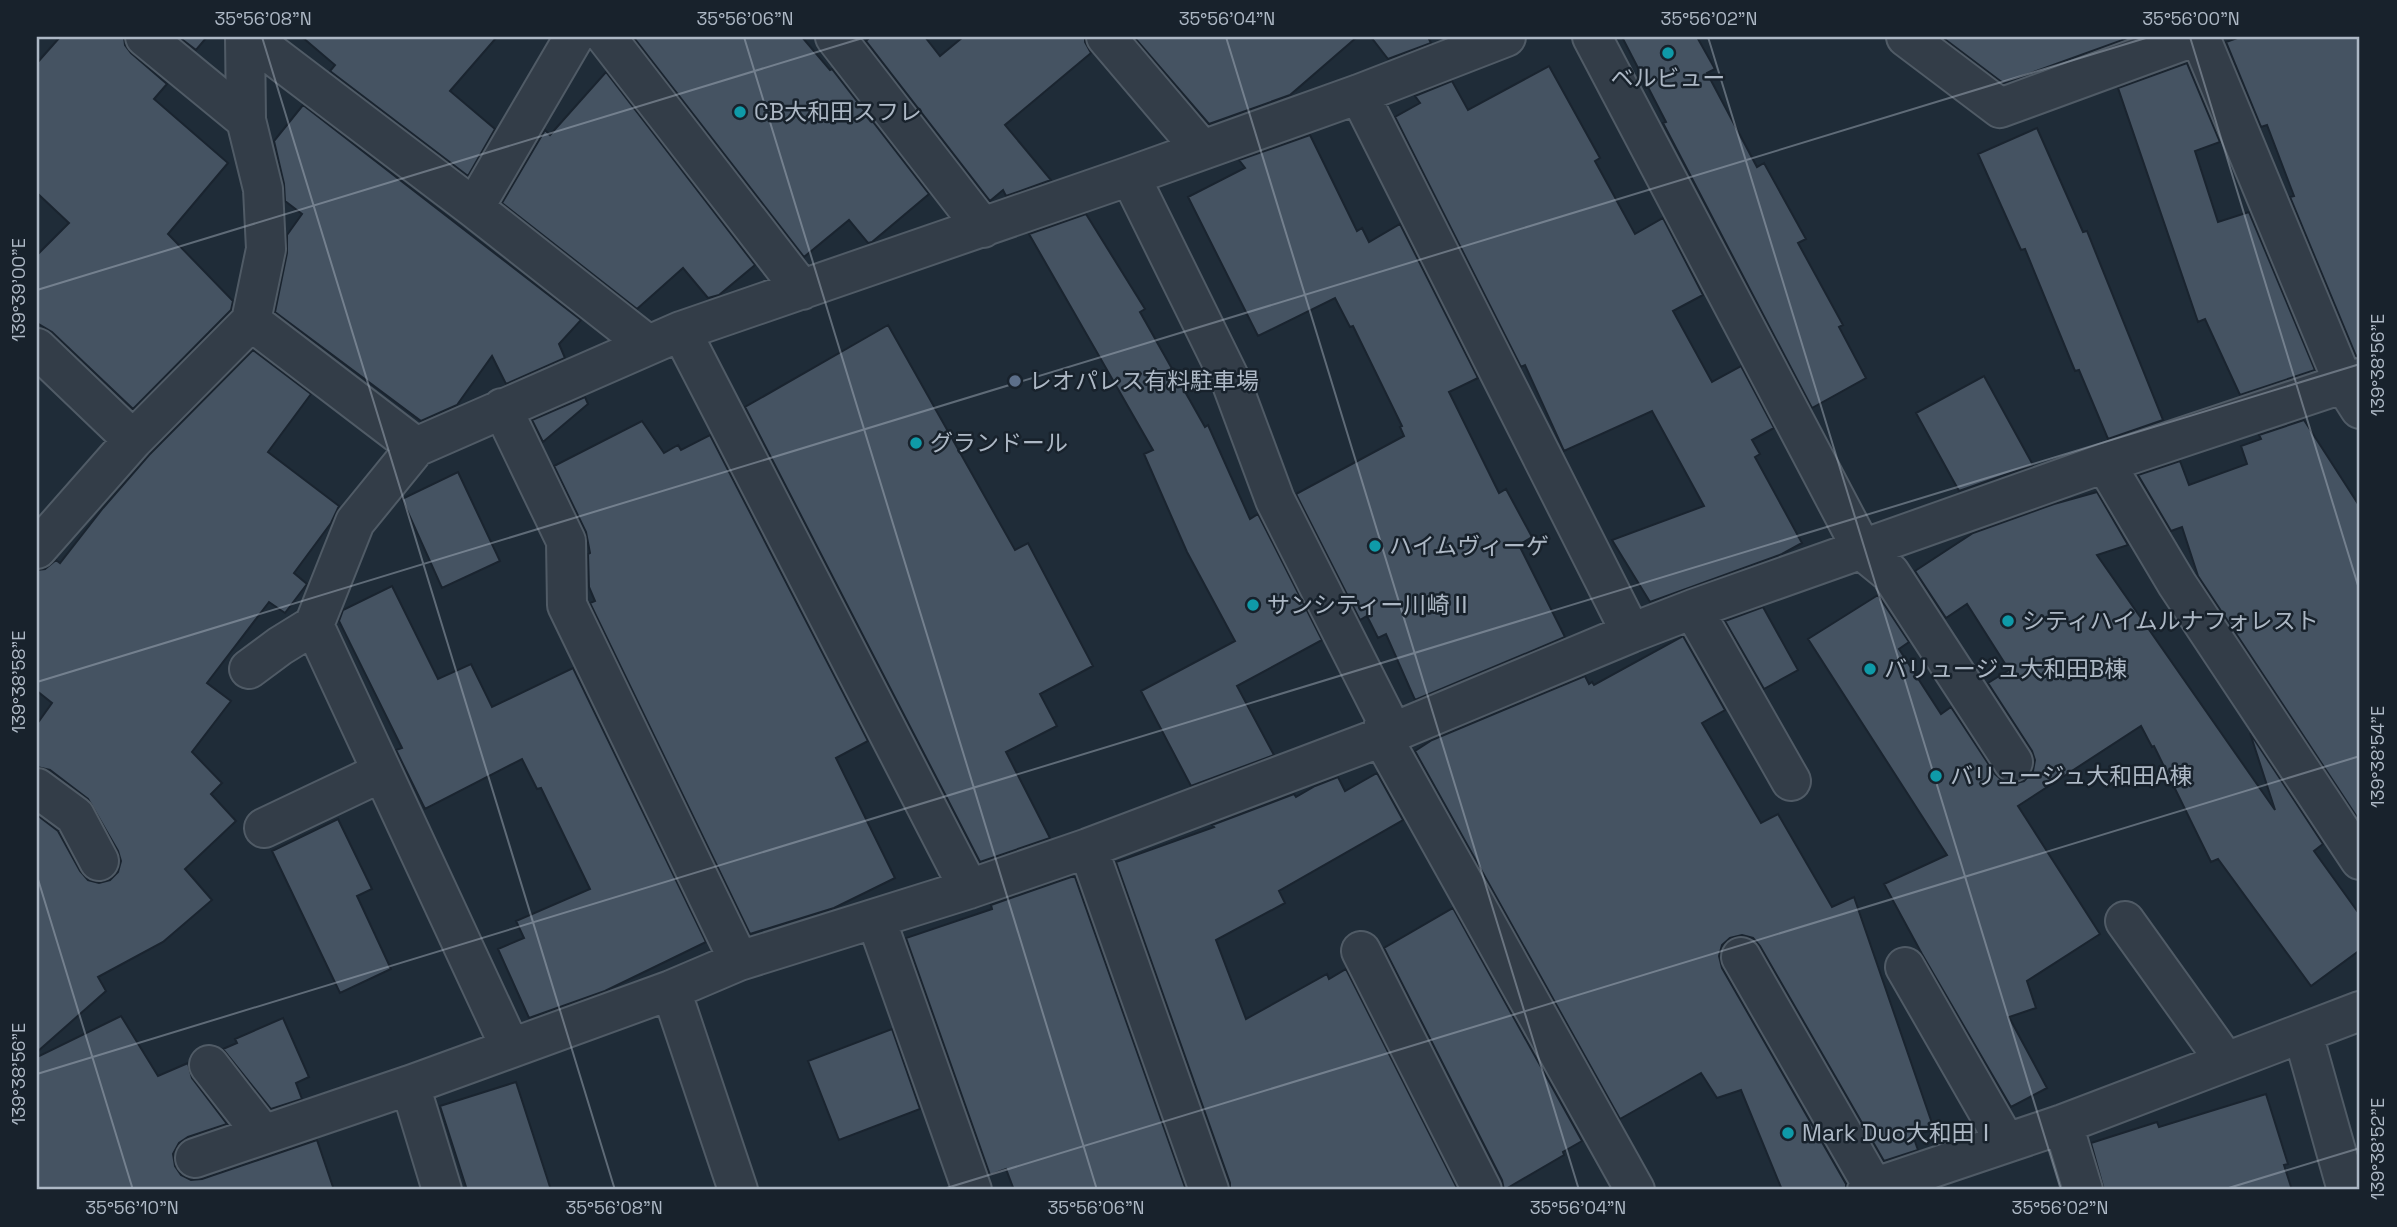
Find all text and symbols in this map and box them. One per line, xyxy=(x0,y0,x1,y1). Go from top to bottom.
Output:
text: 35°56'08"N xyxy=(214,7,312,30)
text: 35°56'06"N xyxy=(697,7,793,30)
text: 35°56'04"N xyxy=(1179,7,1275,30)
text: 35°56'02"N xyxy=(1661,7,1757,30)
text: 35°56'00"N xyxy=(2142,7,2240,30)
marker: ベルビュー xyxy=(1660,45,1676,61)
place label: ベルビュー xyxy=(1611,63,1726,93)
place label: CB大和田スフレ xyxy=(754,97,922,127)
marker: CB大和田スフレ xyxy=(732,104,748,120)
text: 139°39'00"E xyxy=(7,238,30,342)
text: 139°38'56"E xyxy=(2366,314,2389,416)
place label: レオパレス有料駐車場 xyxy=(1029,366,1259,396)
marker: レオパレス有料駐車場 xyxy=(1007,373,1023,389)
place label: グランドール xyxy=(930,428,1068,458)
marker: グランドール xyxy=(908,435,924,451)
place label: ハイムヴィーゲ xyxy=(1389,531,1549,561)
marker: ハイムヴィーゲ xyxy=(1367,538,1383,554)
place label: サンシティー川崎Ⅱ xyxy=(1267,590,1473,620)
marker: サンシティー川崎Ⅱ xyxy=(1245,597,1261,613)
place label: シティハイムルナフォレスト xyxy=(2022,606,2319,636)
marker: シティハイムルナフォレスト xyxy=(2000,613,2016,629)
text: 139°38'58"E xyxy=(7,631,30,733)
place label: バリュージュ大和田B棟 xyxy=(1884,654,2127,684)
marker: バリュージュ大和田B棟 xyxy=(1862,661,1878,677)
text: 139°38'54"E xyxy=(2366,706,2389,808)
place label: バリュージュ大和田A棟 xyxy=(1950,761,2192,791)
marker: バリュージュ大和田A棟 xyxy=(1928,768,1944,784)
text: 139°38'56"E xyxy=(7,1023,30,1125)
text: 139°38'52"E xyxy=(2366,1098,2389,1200)
place label: Mark Duo大和田Ⅰ xyxy=(1802,1118,1998,1148)
marker: Mark Duo大和田Ⅰ xyxy=(1780,1125,1796,1141)
text: 35°56'10"N xyxy=(85,1196,179,1219)
text: 35°56'08"N xyxy=(565,1196,663,1219)
text: 35°56'06"N xyxy=(1048,1196,1144,1219)
text: 35°56'04"N xyxy=(1530,1196,1626,1219)
text: 35°56'02"N xyxy=(2012,1196,2108,1219)

